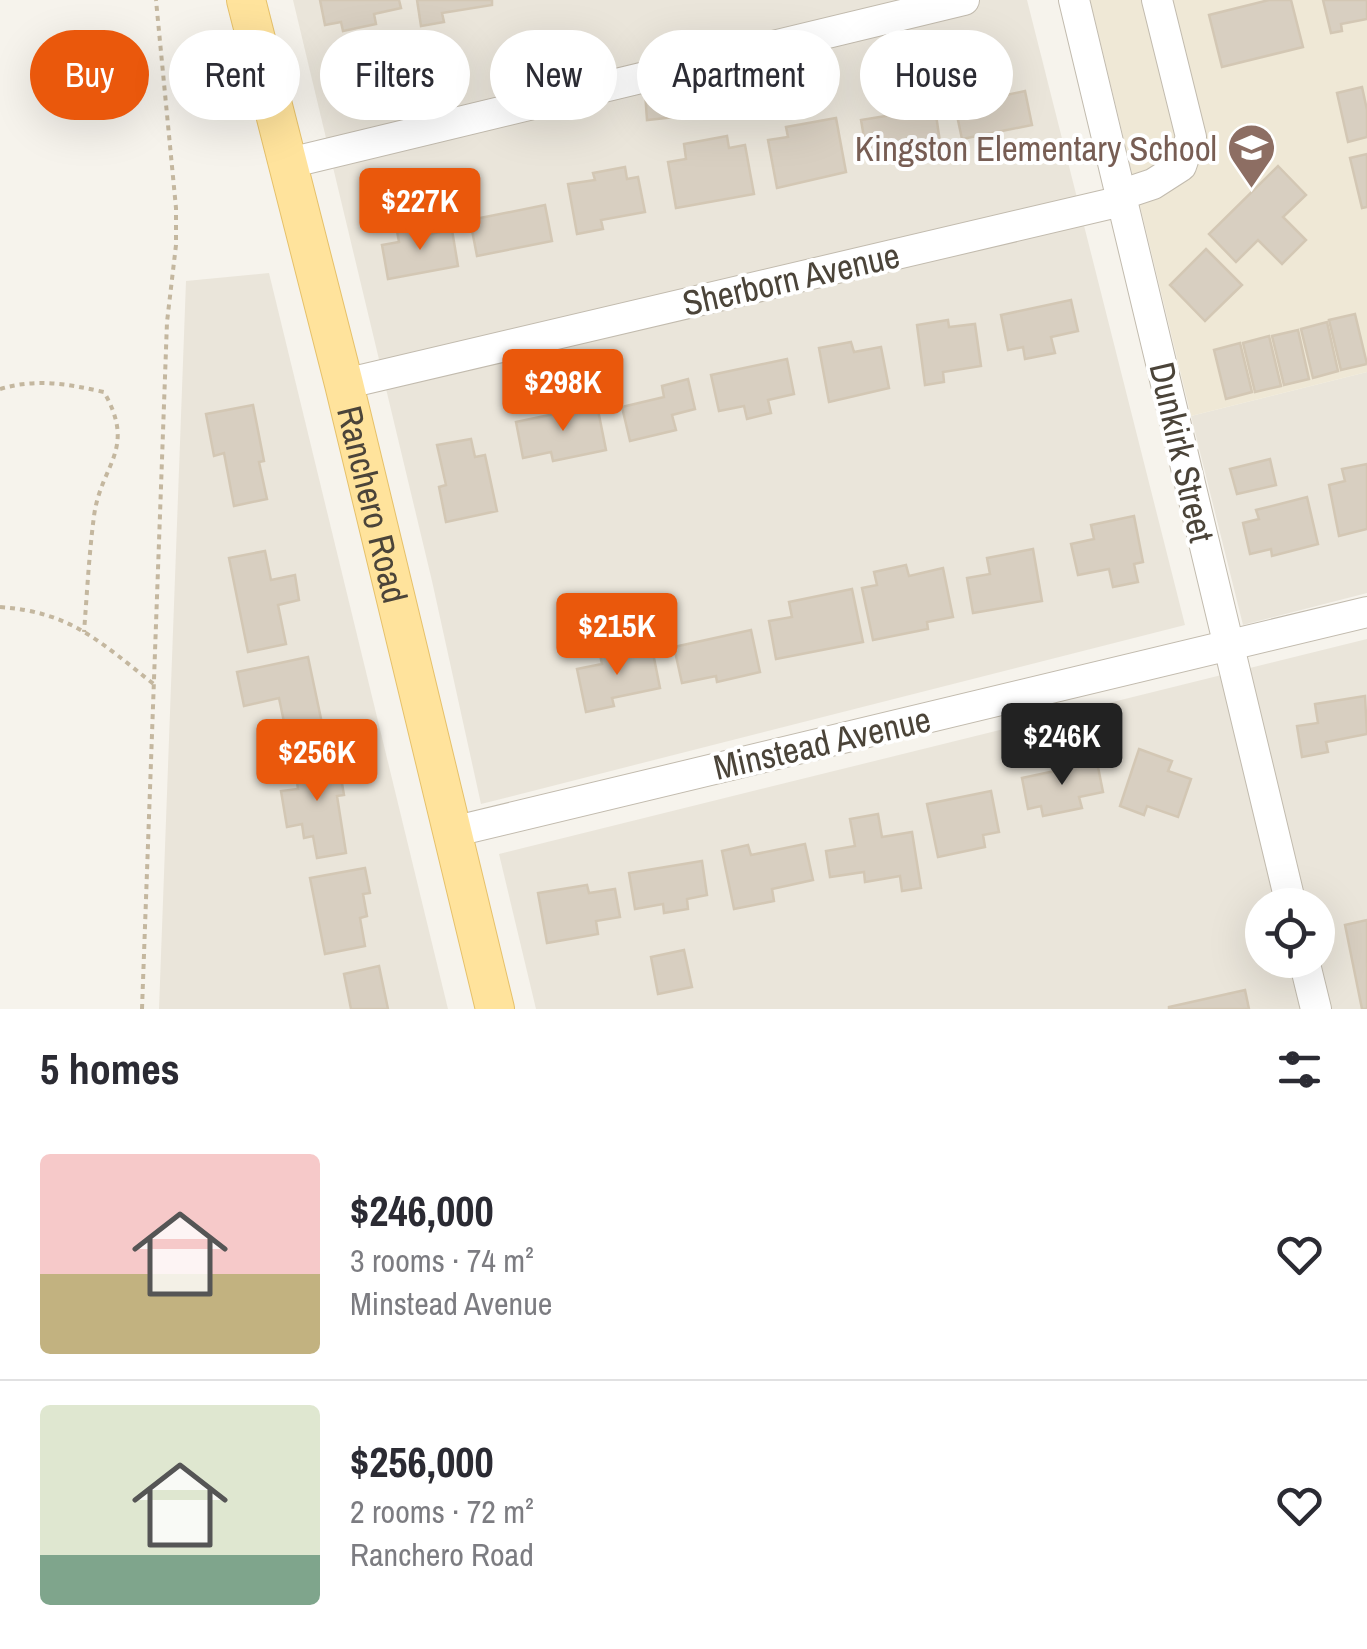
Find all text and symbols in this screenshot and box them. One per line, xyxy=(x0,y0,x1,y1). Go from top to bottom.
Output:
chip: Buy xyxy=(30,30,149,120)
chip: Rent xyxy=(169,30,300,120)
chip: Filters xyxy=(320,30,470,120)
chip: New xyxy=(490,30,617,120)
chip: Apartment xyxy=(637,30,840,120)
chip: House xyxy=(860,30,1013,120)
school or university icon: Kingston Elementary School xyxy=(1226,122,1278,190)
place label: Kingston Elementary School xyxy=(855,125,1217,172)
pin: $227K xyxy=(350,168,490,253)
text: $227K xyxy=(381,179,459,222)
street label: Sherborn Avenue xyxy=(678,231,904,327)
pin: $298K xyxy=(493,349,633,434)
street label: Dunkirk Street xyxy=(1138,357,1226,547)
text: $298K xyxy=(524,360,602,403)
street label: Ranchero Road xyxy=(327,401,420,608)
pin: $215K xyxy=(547,593,687,678)
text: $215K xyxy=(578,604,656,647)
street label: Minstead Avenue xyxy=(709,695,935,791)
pin: $246K xyxy=(992,703,1132,788)
text: $246K xyxy=(1023,714,1101,757)
pin: $256K xyxy=(247,719,387,804)
text: $256K xyxy=(278,730,356,773)
map controls xyxy=(1245,888,1335,978)
button: locate xyxy=(1245,888,1335,978)
text: 5 homes xyxy=(40,1041,180,1097)
icon: filters xyxy=(1272,1042,1327,1097)
text: $246,000 xyxy=(350,1183,494,1239)
icon: home xyxy=(120,1194,240,1314)
icon: heart xyxy=(1272,1227,1327,1282)
text: 3 rooms · 74 m² xyxy=(350,1239,534,1282)
text: Minstead Avenue xyxy=(350,1282,552,1325)
text: $256,000 xyxy=(350,1434,494,1490)
icon: home xyxy=(120,1445,240,1565)
icon: heart xyxy=(1272,1478,1327,1533)
text: 2 rooms · 72 m² xyxy=(350,1490,534,1533)
text: Ranchero Road xyxy=(350,1533,534,1576)

